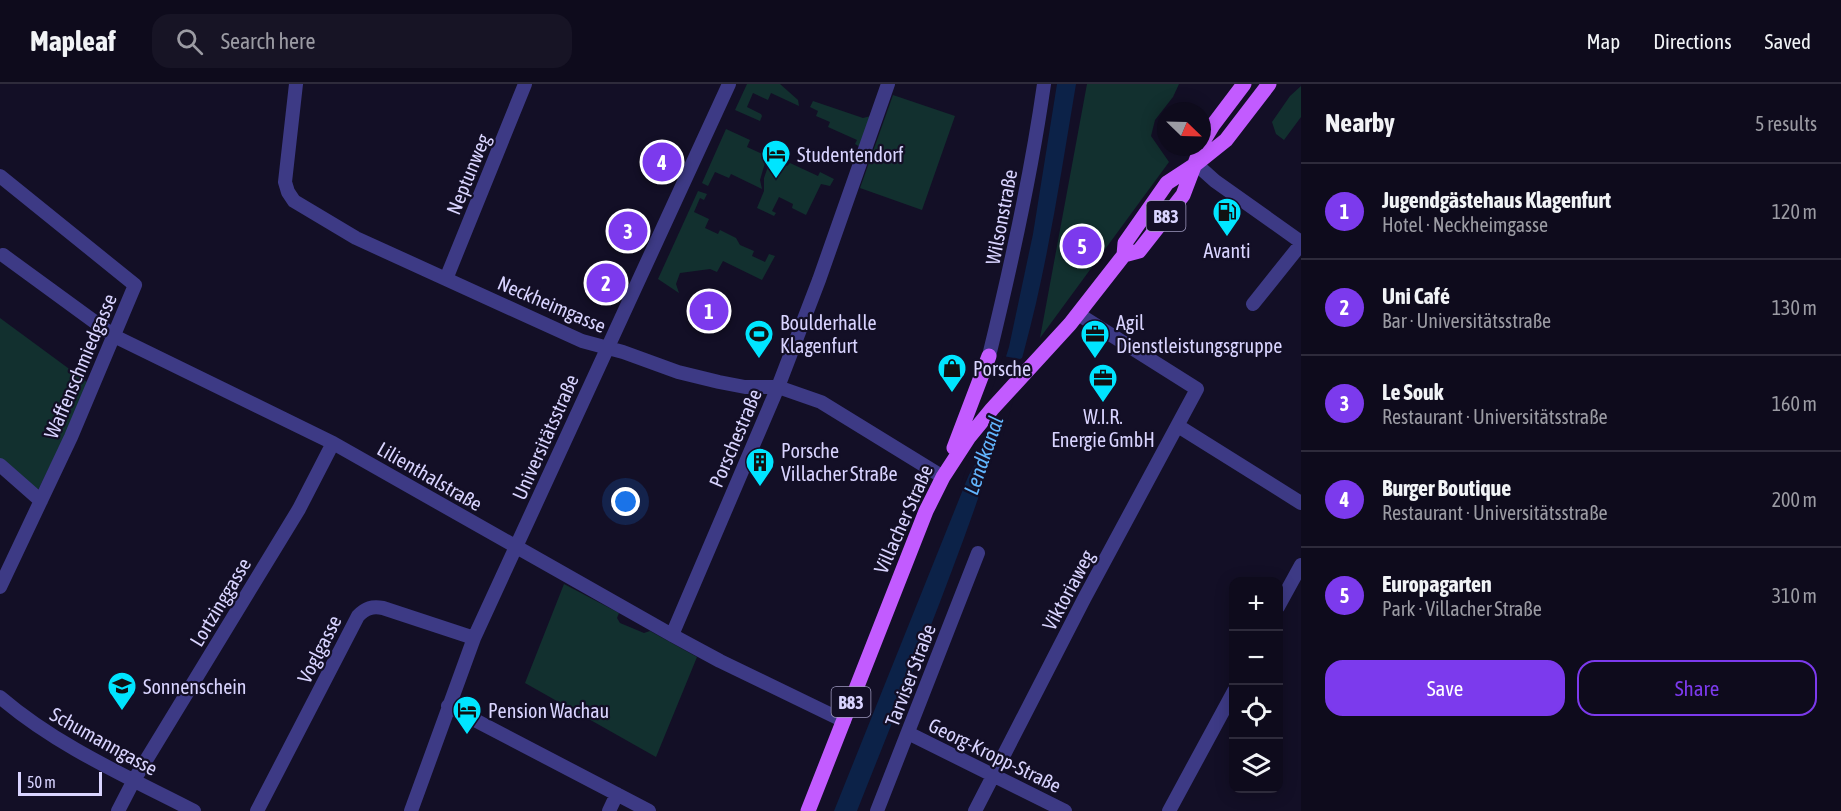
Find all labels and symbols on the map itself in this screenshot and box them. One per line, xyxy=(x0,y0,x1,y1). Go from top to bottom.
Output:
north arrow xyxy=(1157,102,1211,156)
street label: Neptunweg xyxy=(441,130,495,218)
hotel icon: Studentendorf xyxy=(760,138,792,180)
pin: 4 xyxy=(642,140,682,184)
place label: Studentendorf xyxy=(797,143,904,166)
street label: Wilsonstraße xyxy=(980,167,1022,267)
fuel station icon: Avanti xyxy=(1211,196,1243,238)
road number: B83 xyxy=(1146,201,1186,231)
pin: 3 xyxy=(608,208,648,254)
pin: 5 xyxy=(1062,224,1102,268)
place label: Avanti xyxy=(1203,239,1251,262)
pin: 2 xyxy=(586,260,626,306)
street label: Neckheimgasse xyxy=(494,271,610,337)
pin: 1 xyxy=(690,288,728,334)
street label: Waffenschmiedgasse xyxy=(39,290,121,442)
place label: Boulderhalle Klagenfurt xyxy=(780,311,877,357)
place label: Agil Dienstleistungsgruppe xyxy=(1116,311,1282,357)
sports icon: Boulderhalle Klagenfurt xyxy=(743,318,775,360)
office icon: Agil Dienstleistungsgruppe xyxy=(1079,318,1111,360)
shop icon: Porsche xyxy=(936,352,968,394)
place label: Porsche xyxy=(973,357,1031,380)
office icon: W.I.R. Energie GmbH xyxy=(1087,362,1119,404)
street label: Universitätsstraße xyxy=(507,371,583,503)
street label: Porschestraße xyxy=(704,386,766,490)
place label: W.I.R. Energie GmbH xyxy=(1051,405,1155,451)
water label: Lendkanal xyxy=(958,412,1008,498)
street label: Lilienthalstraße xyxy=(374,437,486,515)
place label: Porsche Villacher Straße xyxy=(781,439,898,485)
building icon: Porsche Villacher Straße xyxy=(744,446,776,488)
street label: Villacher Straße xyxy=(869,461,937,577)
your location xyxy=(611,487,640,516)
street label: Viktoriaweg xyxy=(1037,546,1099,634)
street label: Lortzinggasse xyxy=(185,554,255,650)
street label: Voglgasse xyxy=(292,611,346,687)
street label: Tarviser Straße xyxy=(880,621,940,729)
school or university icon: Sonnenschein xyxy=(106,670,138,712)
place label: Sonnenschein xyxy=(143,675,247,698)
road number: B83 xyxy=(832,687,870,717)
hotel icon: Pension Wachau xyxy=(451,694,483,736)
place label: Pension Wachau xyxy=(488,699,609,722)
street label: Schumanngasse xyxy=(46,702,162,780)
street label: Georg-Kropp-Straße xyxy=(925,713,1065,797)
scale bar xyxy=(18,769,102,796)

